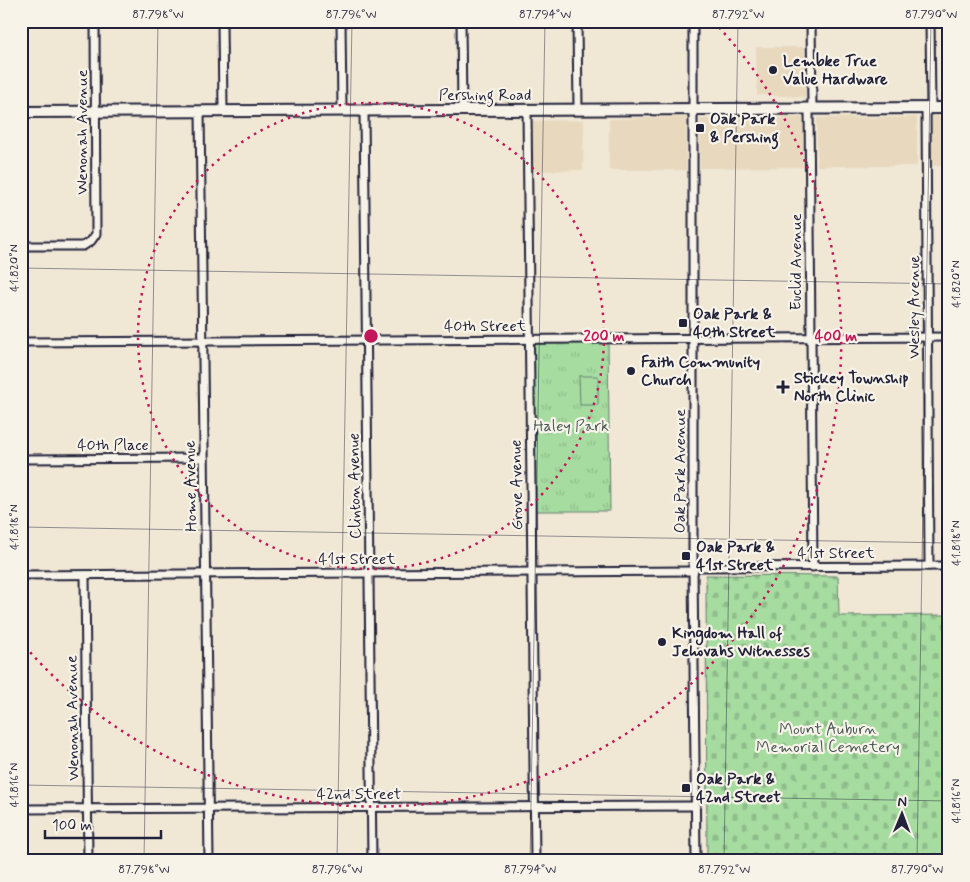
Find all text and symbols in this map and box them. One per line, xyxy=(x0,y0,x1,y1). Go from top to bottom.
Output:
text: 87.798°W xyxy=(132,7,184,23)
text: 87.796°W xyxy=(326,7,376,23)
text: 87.794°W xyxy=(519,7,571,23)
text: 87.792°W xyxy=(712,7,764,23)
text: 87.790°W xyxy=(905,7,957,23)
place label: Lembke True Value Hardware xyxy=(783,51,888,90)
marker: Lembke True Value Hardware xyxy=(767,64,779,76)
street label: Wenonah Avenue xyxy=(72,69,93,195)
street label: Pershing Road xyxy=(439,85,531,107)
place label: Oak Park & Pershing xyxy=(710,109,779,150)
marker: Oak Park & Pershing xyxy=(694,122,706,134)
street label: Euclid Avenue xyxy=(786,213,807,311)
text: 41.820°N xyxy=(7,244,23,292)
street label: Wesley Avenue xyxy=(904,255,925,359)
text: 41.820°N xyxy=(949,260,965,308)
place label: Oak Park & 40th Street xyxy=(693,304,776,343)
street label: 40th Street xyxy=(444,316,527,337)
marker: Oak Park & 40th Street xyxy=(677,317,689,329)
centre of rings xyxy=(362,327,380,345)
text: 200 m xyxy=(584,327,625,347)
text: 400 m xyxy=(815,327,857,347)
place label: Faith Community Church xyxy=(641,352,760,391)
marker: Faith Community Church xyxy=(625,365,637,377)
place label: Stickey Township North Clinic xyxy=(794,368,909,407)
marker: Stickey Township North Clinic xyxy=(776,380,790,394)
street label: Oak Park Avenue xyxy=(670,409,691,533)
park label: Haley Park xyxy=(533,416,609,437)
street label: Clinton Avenue xyxy=(344,433,366,539)
street label: 40th Place xyxy=(77,435,149,456)
street label: Grove Avenue xyxy=(506,439,528,531)
street label: Home Avenue xyxy=(180,440,202,532)
text: 41.818°N xyxy=(7,504,23,550)
text: 41.818°N xyxy=(949,520,965,566)
place label: Oak Park & 41st Street xyxy=(696,537,775,576)
street label: 41st Street xyxy=(797,543,875,564)
street label: 41st Street xyxy=(318,549,396,570)
marker: Oak Park & 41st Street xyxy=(680,550,692,562)
place label: Kingdom Hall of Jehovahs Witnesses xyxy=(672,623,810,662)
marker: Kingdom Hall of Jehovahs Witnesses xyxy=(656,636,668,648)
street label: Wenonah Avenue xyxy=(61,655,85,781)
park label: Mount Auburn Memorial Cemetery xyxy=(756,719,900,758)
text: 41.816°N xyxy=(7,763,23,807)
place label: Oak Park & 42nd Street xyxy=(696,769,781,808)
text: 41.816°N xyxy=(949,779,965,823)
marker: Oak Park & 42nd Street xyxy=(680,782,692,794)
street label: 42nd Street xyxy=(317,784,402,805)
north arrow xyxy=(878,790,928,840)
text: N xyxy=(897,793,907,811)
scale bar xyxy=(45,807,161,839)
text: 100 m xyxy=(52,816,92,836)
text: 87.798°W xyxy=(118,862,170,878)
text: 87.796°W xyxy=(312,862,362,878)
text: 87.794°W xyxy=(504,862,556,878)
text: 87.792°W xyxy=(698,862,750,878)
text: 87.790°W xyxy=(891,862,943,878)

